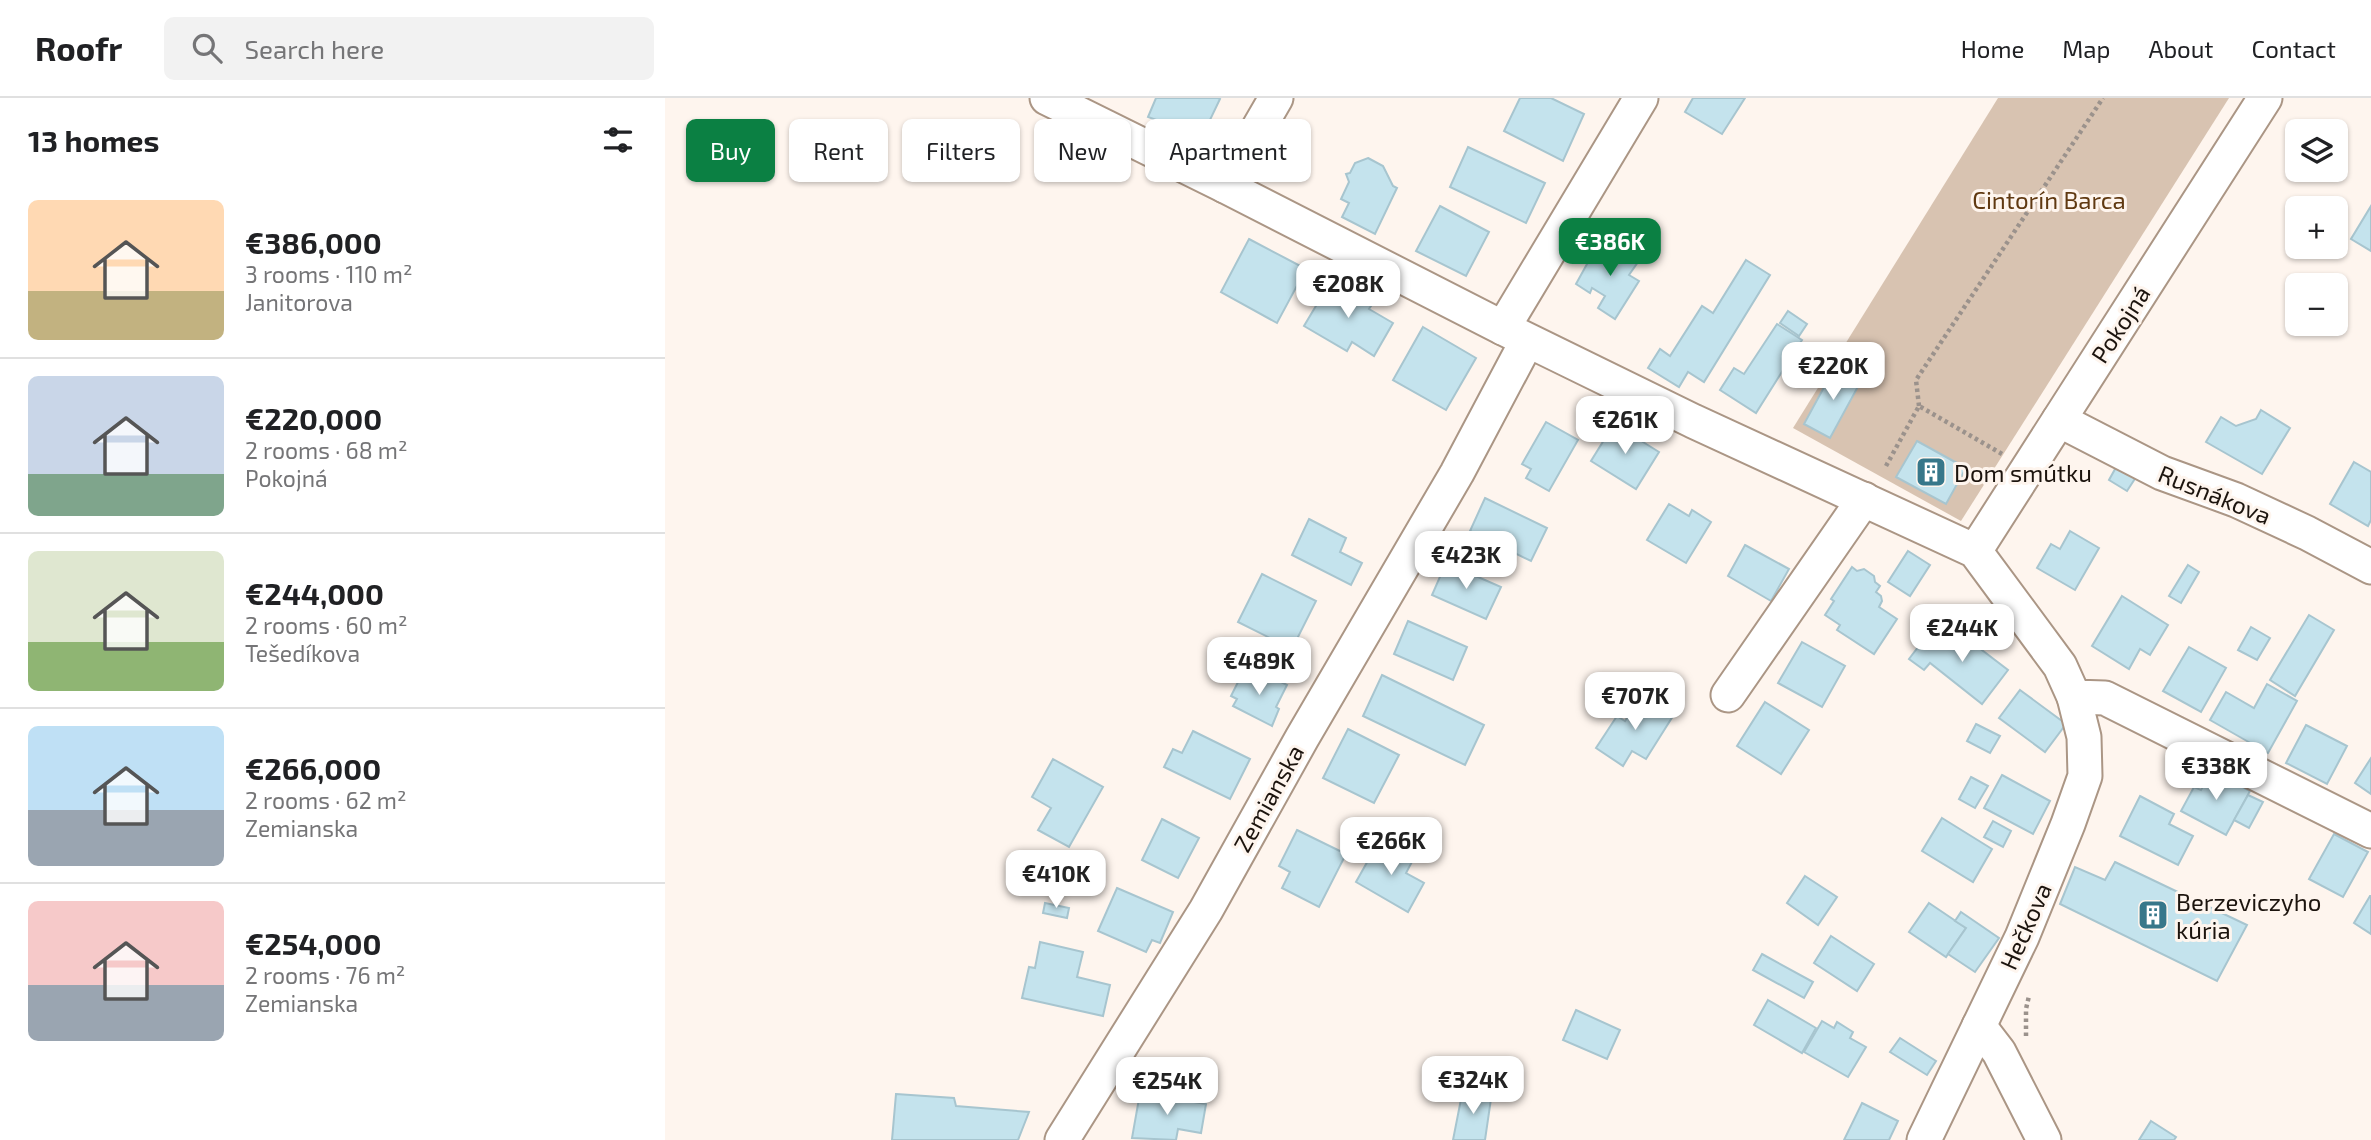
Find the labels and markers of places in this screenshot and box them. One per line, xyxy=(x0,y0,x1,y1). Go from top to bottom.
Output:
pin: €386K xyxy=(1561,218,1659,278)
pin: €208K xyxy=(1299,260,1397,320)
pin: €220K xyxy=(1784,342,1882,402)
pin: €261K xyxy=(1576,396,1674,456)
building icon: Dom smútku xyxy=(1914,455,1948,489)
place label: Dom smútku xyxy=(1954,458,2092,487)
pin: €423K xyxy=(1417,532,1515,591)
pin: €244K xyxy=(1913,604,2011,664)
pin: €489K xyxy=(1210,638,1308,697)
pin: €707K xyxy=(1586,672,1684,732)
pin: €338K xyxy=(2167,742,2265,802)
pin: €266K xyxy=(1342,818,1440,877)
pin: €410K xyxy=(1007,850,1105,910)
place label: Berzeviczyho kúria xyxy=(2176,887,2321,944)
building icon: Berzeviczyho kúria xyxy=(2136,898,2170,932)
pin: €324K xyxy=(1424,1056,1522,1116)
pin: €254K xyxy=(1118,1058,1216,1117)

